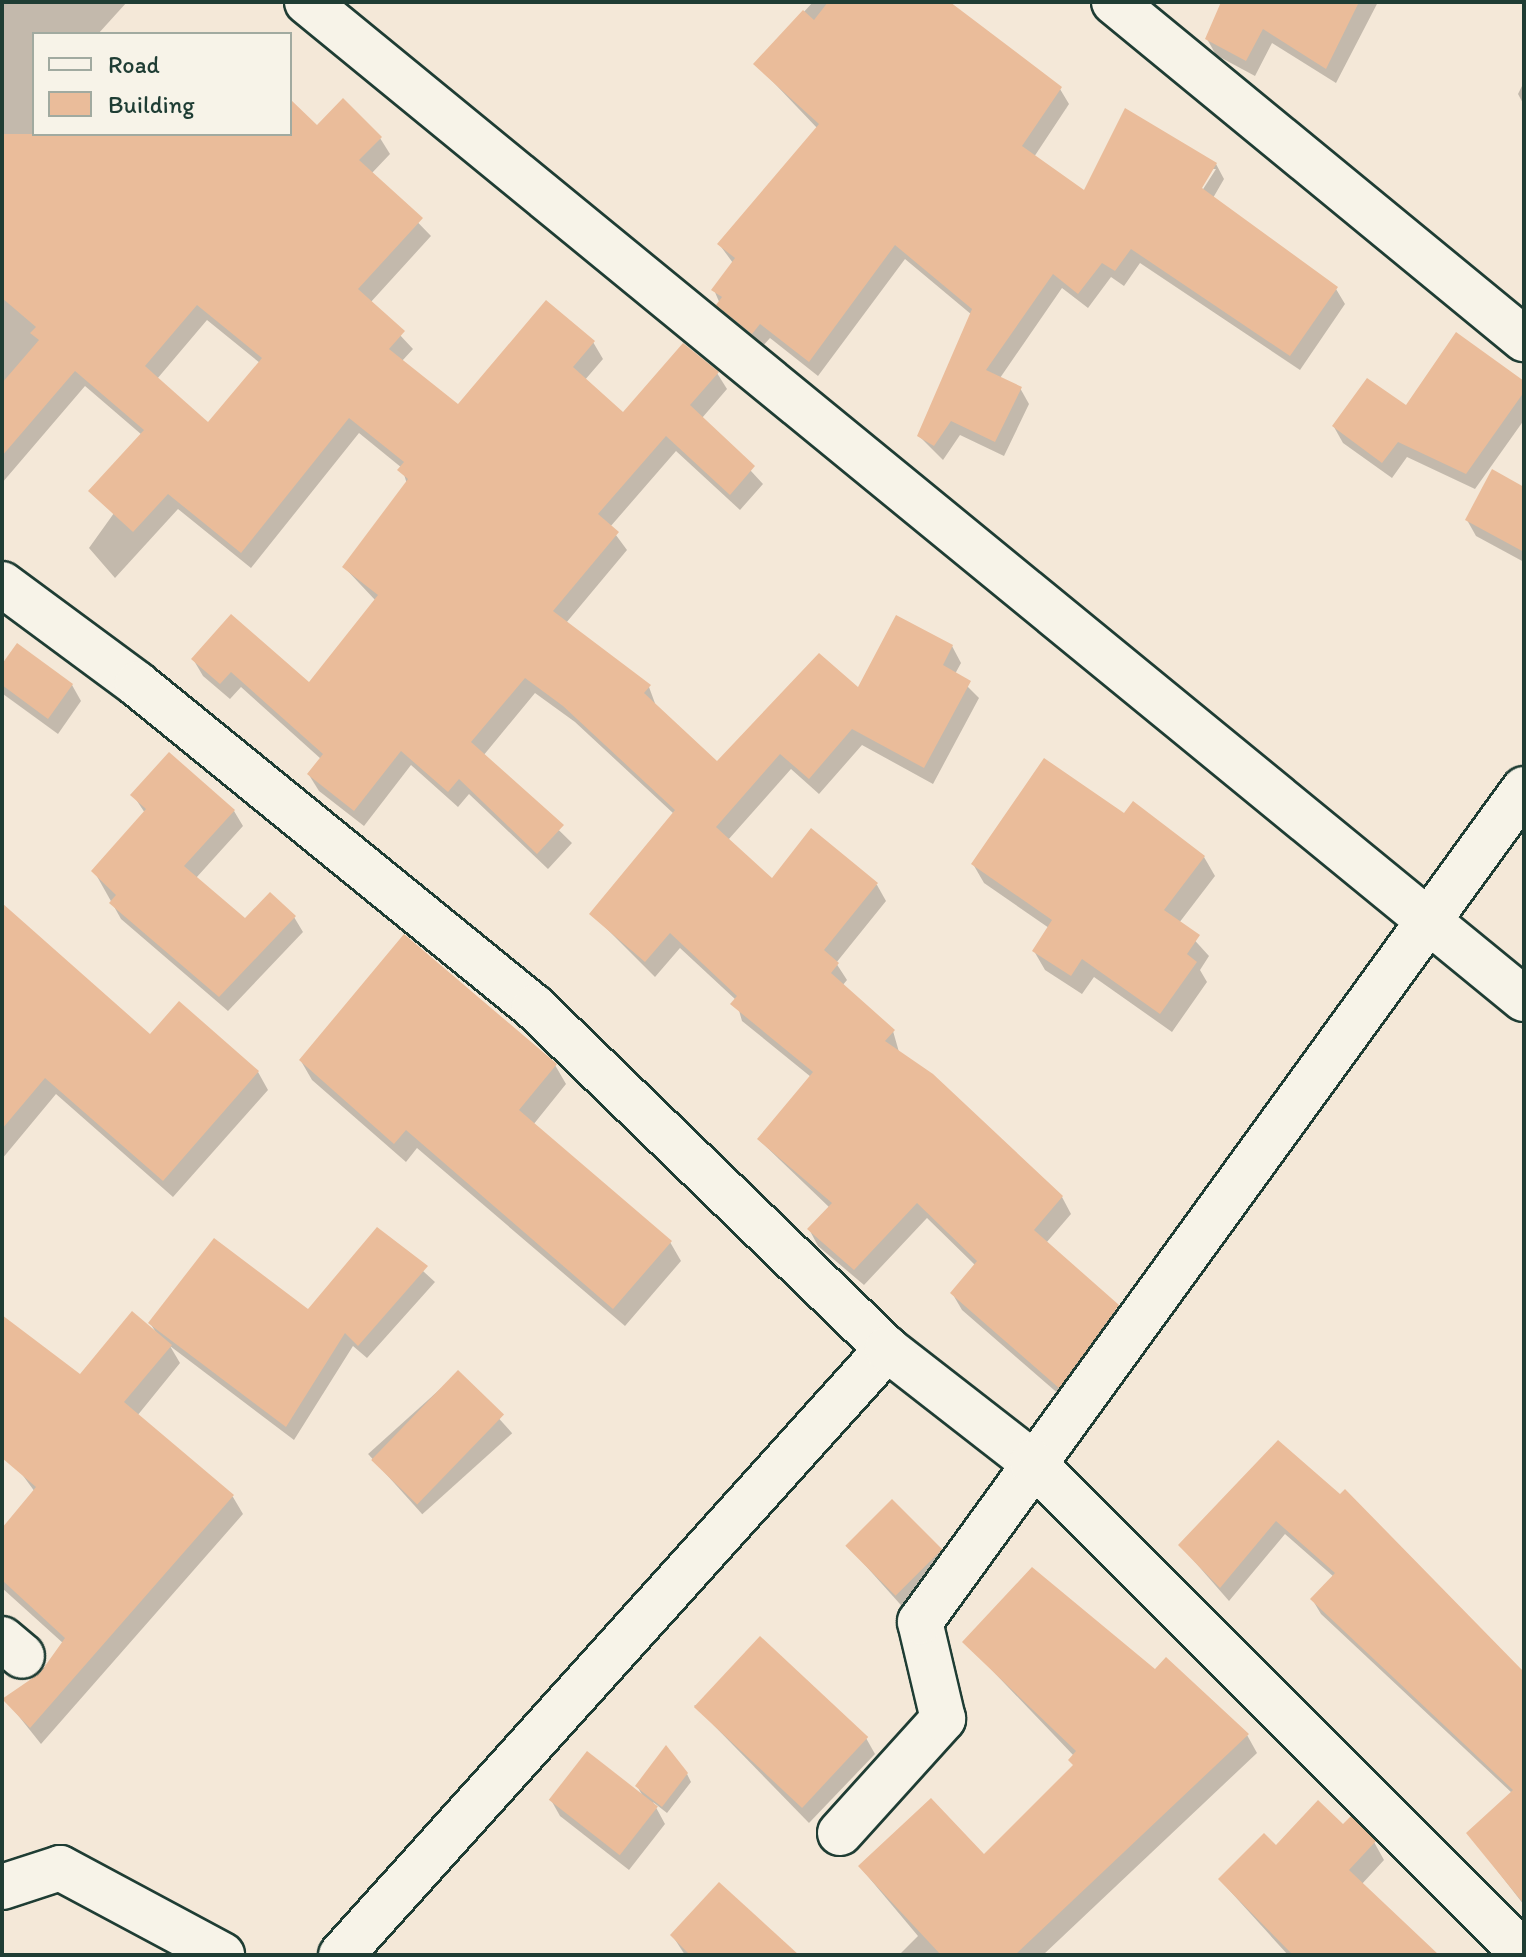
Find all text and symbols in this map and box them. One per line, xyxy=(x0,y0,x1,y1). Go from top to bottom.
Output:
legend xyxy=(32,32,292,136)
text: Road xyxy=(108,50,160,79)
text: Building xyxy=(108,90,195,119)

